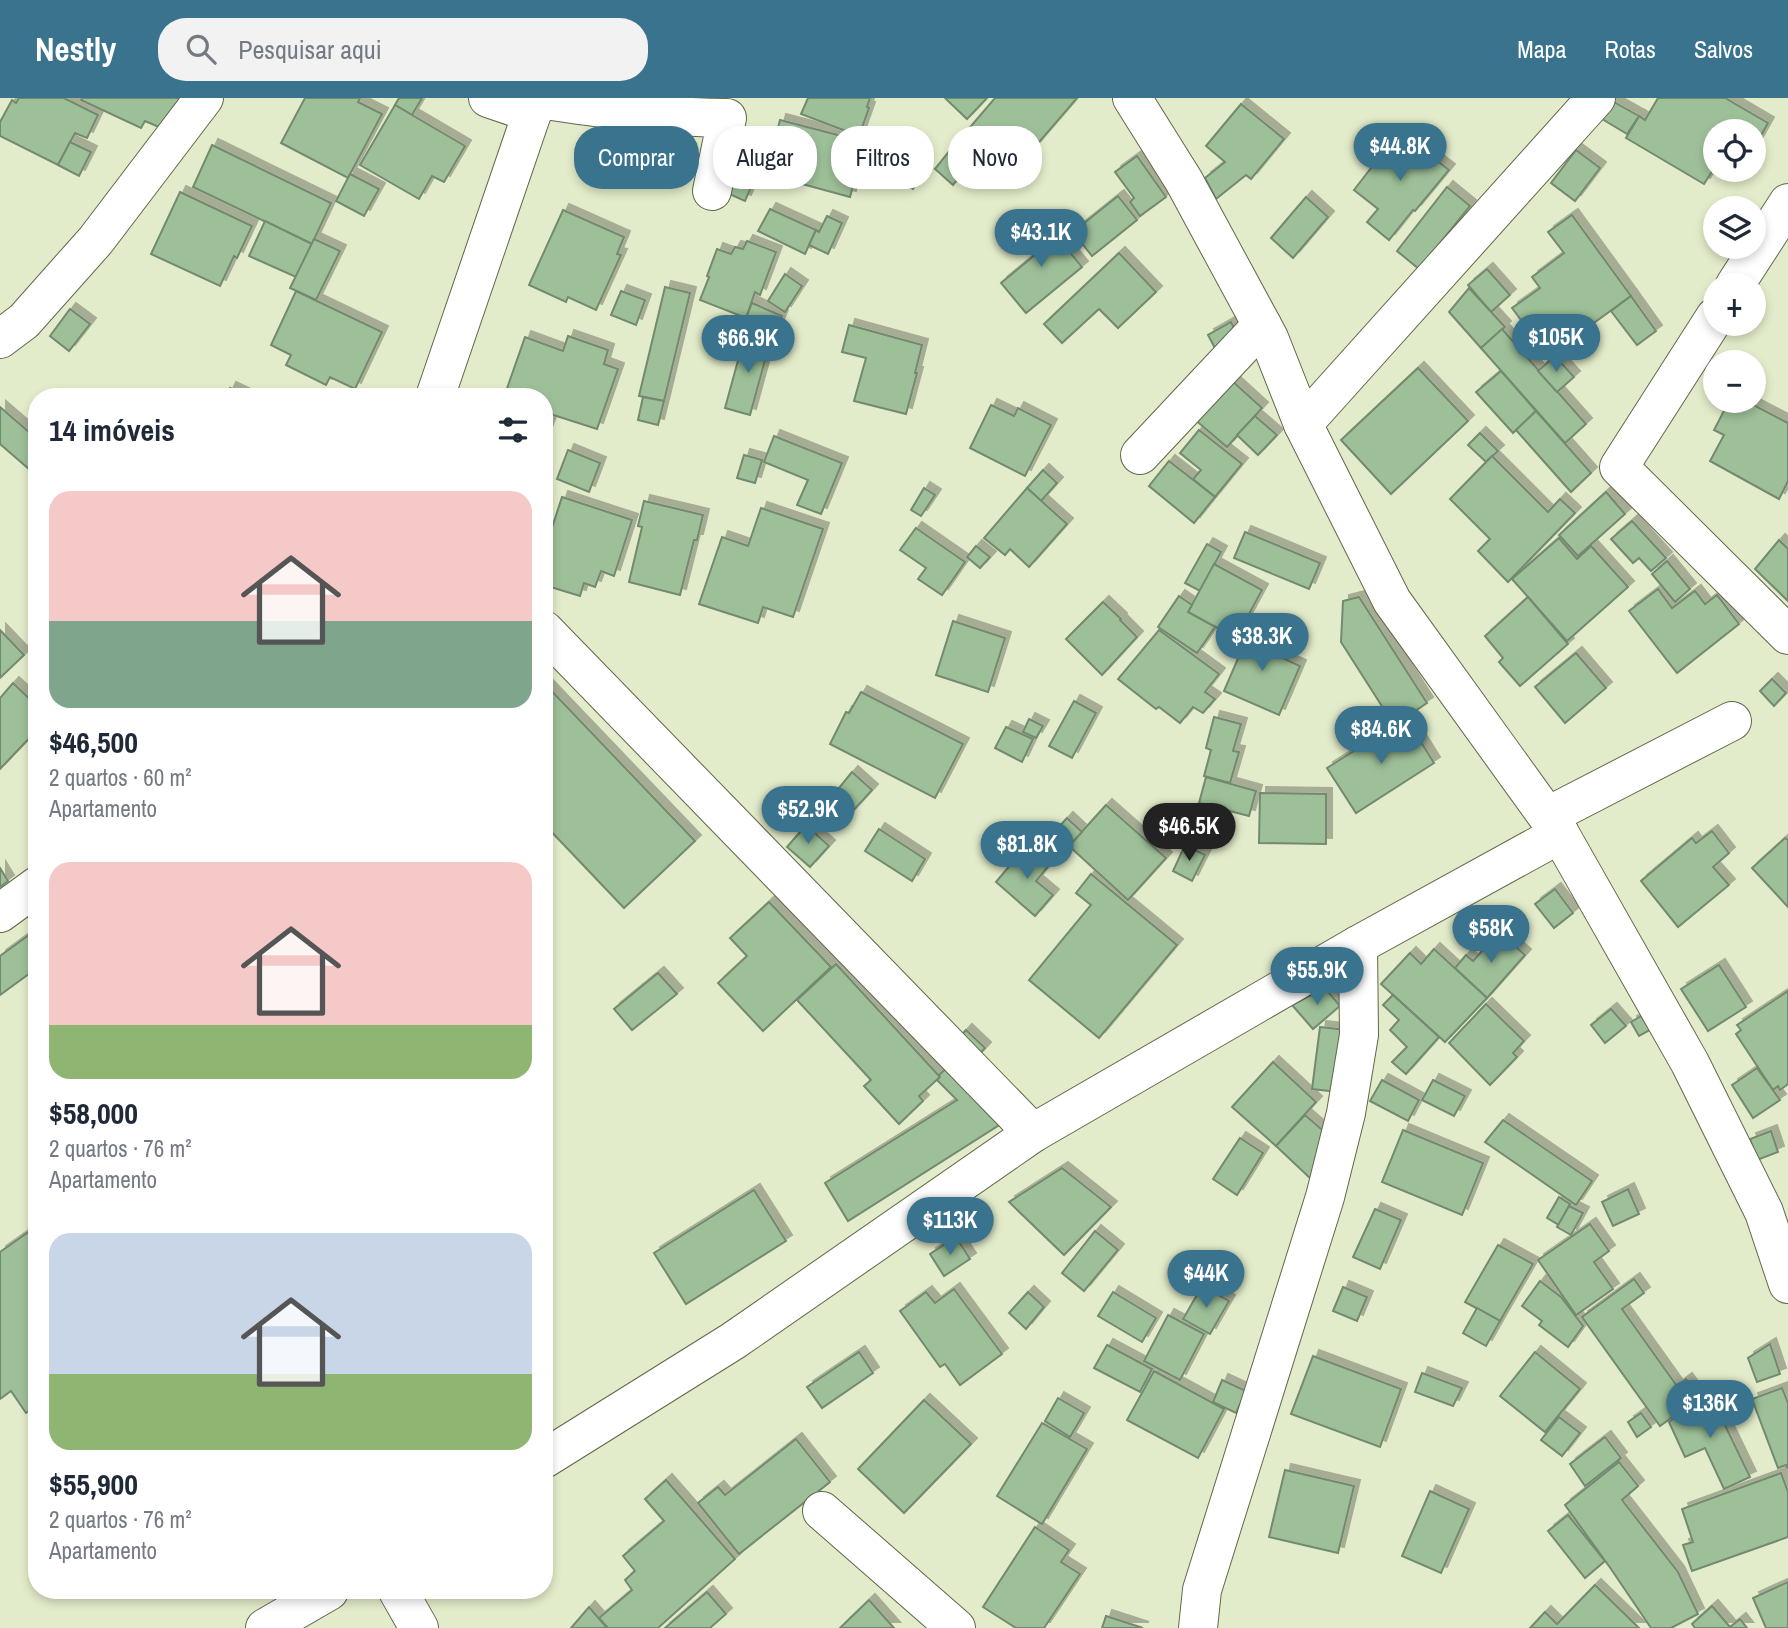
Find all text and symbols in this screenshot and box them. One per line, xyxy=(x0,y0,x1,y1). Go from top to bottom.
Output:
search box xyxy=(158,18,648,81)
text: Nestly xyxy=(35,27,116,71)
icon: search xyxy=(182,30,220,68)
text: Pesquisar aqui xyxy=(238,32,382,67)
text: Mapa xyxy=(1517,33,1567,65)
text: Rotas xyxy=(1605,33,1656,65)
text: Salvos xyxy=(1694,33,1753,65)
map controls xyxy=(1703,119,1766,413)
button: locate xyxy=(1703,119,1766,182)
pin: $44.8K xyxy=(1343,123,1457,183)
chip: Comprar xyxy=(574,126,699,189)
chip: Alugar xyxy=(713,126,817,189)
chip: Filtros xyxy=(831,126,934,189)
chip: Novo xyxy=(948,126,1042,189)
text: $44.8K xyxy=(1370,130,1430,161)
button: layers xyxy=(1703,196,1766,259)
pin: $43.1K xyxy=(984,209,1098,269)
text: $43.1K xyxy=(1011,216,1071,247)
button: + xyxy=(1703,273,1766,336)
pin: $105K xyxy=(1507,314,1605,374)
pin: $66.9K xyxy=(691,316,805,375)
text: $105K xyxy=(1528,321,1584,352)
text: $66.9K xyxy=(718,322,778,353)
button: − xyxy=(1703,350,1766,413)
text: 14 imóveis xyxy=(49,410,175,450)
icon: filters xyxy=(494,411,532,449)
icon: home xyxy=(228,537,354,663)
pin: $38.3K xyxy=(1205,614,1319,673)
text: $38.3K xyxy=(1232,620,1292,651)
pin: $84.6K xyxy=(1324,706,1438,766)
text: $84.6K xyxy=(1351,713,1411,744)
text: $46,500 xyxy=(49,722,138,762)
text: 2 quartos · 60 m² xyxy=(49,762,192,793)
pin: $52.9K xyxy=(751,786,865,846)
text: Apartamento xyxy=(49,793,157,824)
text: $52.9K xyxy=(778,793,838,824)
pin: $46.5K xyxy=(1132,804,1246,863)
text: $46.5K xyxy=(1159,810,1219,841)
pin: $81.8K xyxy=(970,822,1084,881)
text: $81.8K xyxy=(997,828,1057,859)
pin: $58K xyxy=(1450,906,1532,965)
icon: home xyxy=(228,908,354,1034)
text: $58K xyxy=(1468,912,1514,943)
pin: $55.9K xyxy=(1260,948,1374,1007)
text: $55.9K xyxy=(1287,954,1347,985)
text: $58,000 xyxy=(49,1093,138,1133)
text: 2 quartos · 76 m² xyxy=(49,1133,192,1164)
text: Apartamento xyxy=(49,1164,157,1195)
pin: $113K xyxy=(901,1198,999,1257)
text: $113K xyxy=(923,1204,977,1235)
pin: $44K xyxy=(1165,1250,1247,1310)
text: $44K xyxy=(1183,1257,1229,1288)
icon: home xyxy=(228,1279,354,1405)
pin: $136K xyxy=(1661,1380,1759,1440)
text: $136K xyxy=(1682,1387,1738,1418)
text: $55,900 xyxy=(49,1464,138,1504)
text: 2 quartos · 76 m² xyxy=(49,1504,192,1535)
text: Apartamento xyxy=(49,1535,157,1566)

